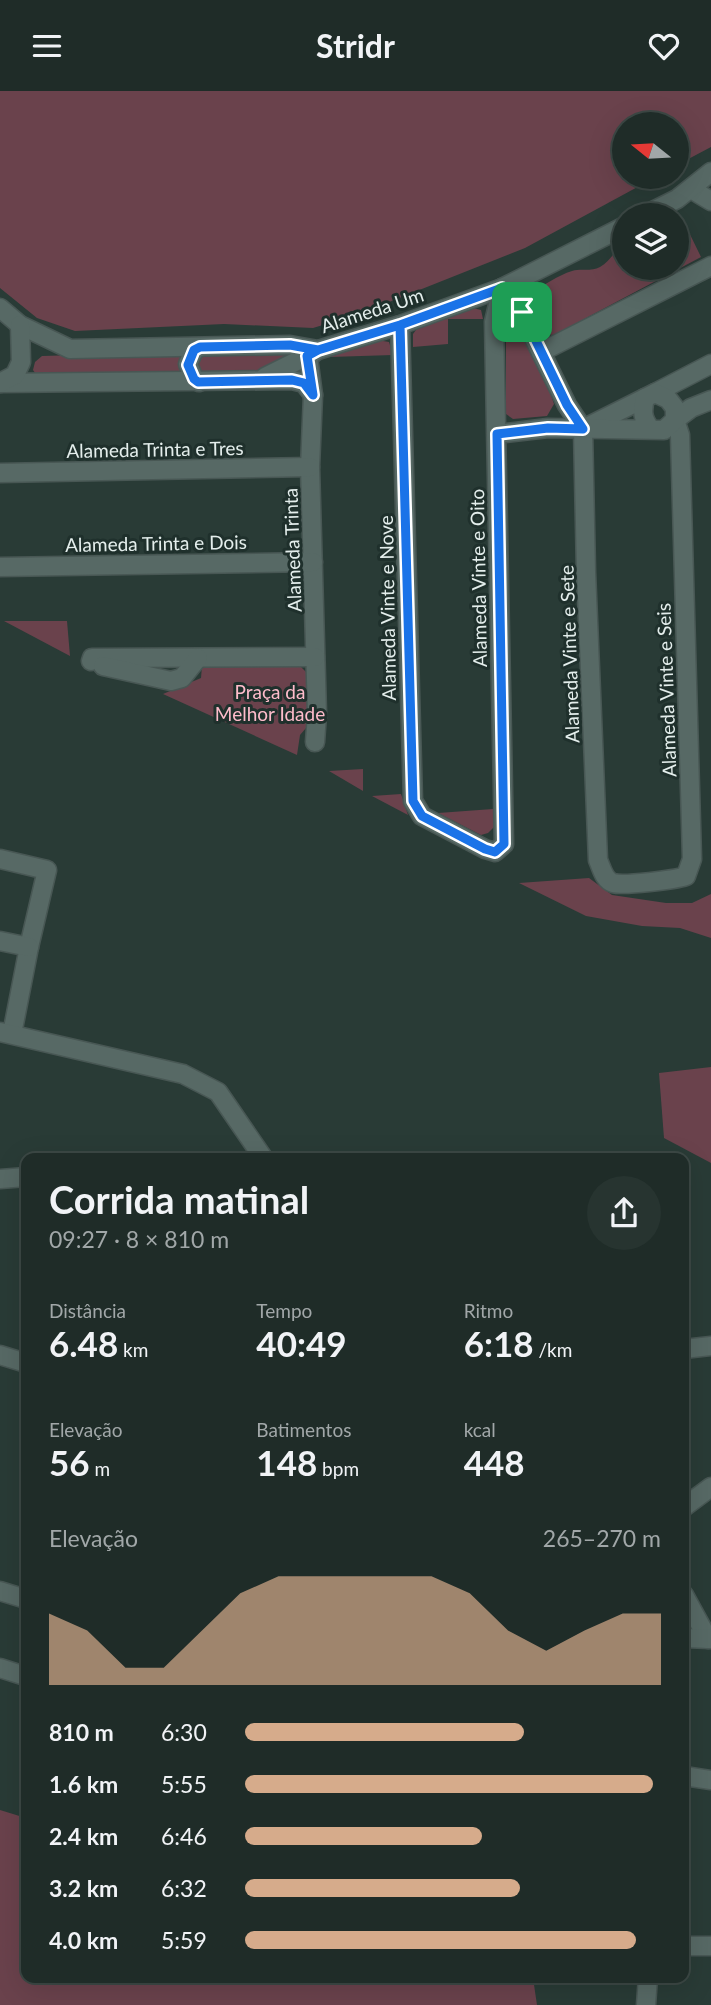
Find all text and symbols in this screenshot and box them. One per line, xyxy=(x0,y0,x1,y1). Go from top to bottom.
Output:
text: Stridr xyxy=(316,26,395,65)
icon: menu xyxy=(28,27,66,65)
icon: heart xyxy=(645,27,683,65)
north arrow xyxy=(612,112,690,189)
map controls xyxy=(612,112,689,280)
button: layers xyxy=(612,203,689,280)
pin xyxy=(492,282,552,342)
street label: Alameda Um xyxy=(318,283,426,337)
icon: arrive xyxy=(503,293,541,331)
street label: Alameda Trinta e Tres xyxy=(66,436,244,462)
street label: Alameda Trinta xyxy=(278,488,306,612)
street label: Alameda Vinte e Oito xyxy=(465,489,491,667)
street label: Alameda Vinte e Nove xyxy=(374,515,400,701)
street label: Alameda Trinta e Dois xyxy=(65,530,247,556)
street label: Alameda Vinte e Sete xyxy=(554,565,584,743)
street label: Alameda Vinte e Seis xyxy=(651,603,681,777)
park label: Praça da Melhor Idade xyxy=(215,680,325,725)
text: Corrida matinal xyxy=(49,1176,309,1222)
button: share xyxy=(587,1176,661,1250)
text: 09:27 · 8 × 810 m xyxy=(49,1225,229,1253)
text: Distância xyxy=(49,1299,126,1322)
text: Tempo xyxy=(256,1299,312,1322)
text: Ritmo xyxy=(464,1299,513,1322)
text: 6.48 xyxy=(49,1322,118,1364)
text: 40:49 xyxy=(256,1322,347,1364)
text: 6:18 xyxy=(464,1322,534,1364)
text: km xyxy=(118,1338,148,1361)
text: /km xyxy=(534,1338,572,1361)
text: Elevação xyxy=(49,1418,123,1441)
text: Batimentos xyxy=(256,1418,351,1441)
text: kcal xyxy=(464,1418,496,1441)
text: 56 xyxy=(49,1441,90,1483)
text: 148 xyxy=(256,1441,317,1483)
text: 448 xyxy=(464,1441,525,1483)
text: m xyxy=(90,1457,110,1480)
text: bpm xyxy=(317,1457,359,1480)
text: Elevação xyxy=(49,1524,138,1552)
text: 265–270 m xyxy=(543,1524,661,1552)
text: 810 m xyxy=(49,1718,114,1746)
text: 6:30 xyxy=(161,1718,207,1746)
text: 1.6 km xyxy=(49,1770,118,1798)
text: 5:55 xyxy=(161,1770,207,1798)
text: 2.4 km xyxy=(49,1822,118,1850)
text: 6:46 xyxy=(161,1822,207,1850)
text: 3.2 km xyxy=(49,1874,118,1902)
text: 6:32 xyxy=(161,1874,207,1902)
text: 4.0 km xyxy=(49,1926,118,1954)
text: 5:59 xyxy=(161,1926,207,1954)

